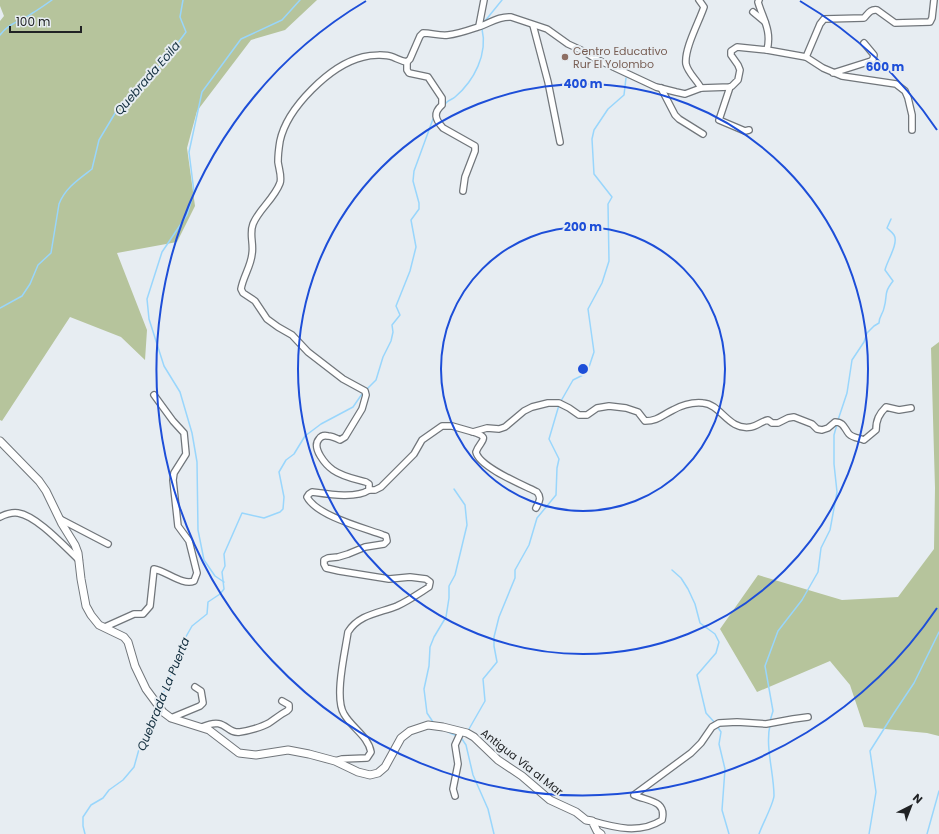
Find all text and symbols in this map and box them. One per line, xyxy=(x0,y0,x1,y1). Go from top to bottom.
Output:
scale bar xyxy=(10,8,81,34)
text: 100 m xyxy=(16,13,50,30)
water label: Quebrada Eoila xyxy=(110,37,184,119)
place label: Centro Educativo Rur El Yolombo xyxy=(573,43,668,72)
marker: Centro Educativo Rur El Yolombo xyxy=(560,52,570,62)
text: 600 m xyxy=(866,58,905,75)
text: 400 m xyxy=(563,75,603,92)
text: 200 m xyxy=(564,218,602,235)
centre of rings xyxy=(576,362,590,376)
water label: Quebrada La Puerta xyxy=(132,635,194,753)
street label: Antigua Vía al Mar xyxy=(477,725,567,799)
north arrow xyxy=(891,786,931,826)
text: N xyxy=(909,790,926,807)

